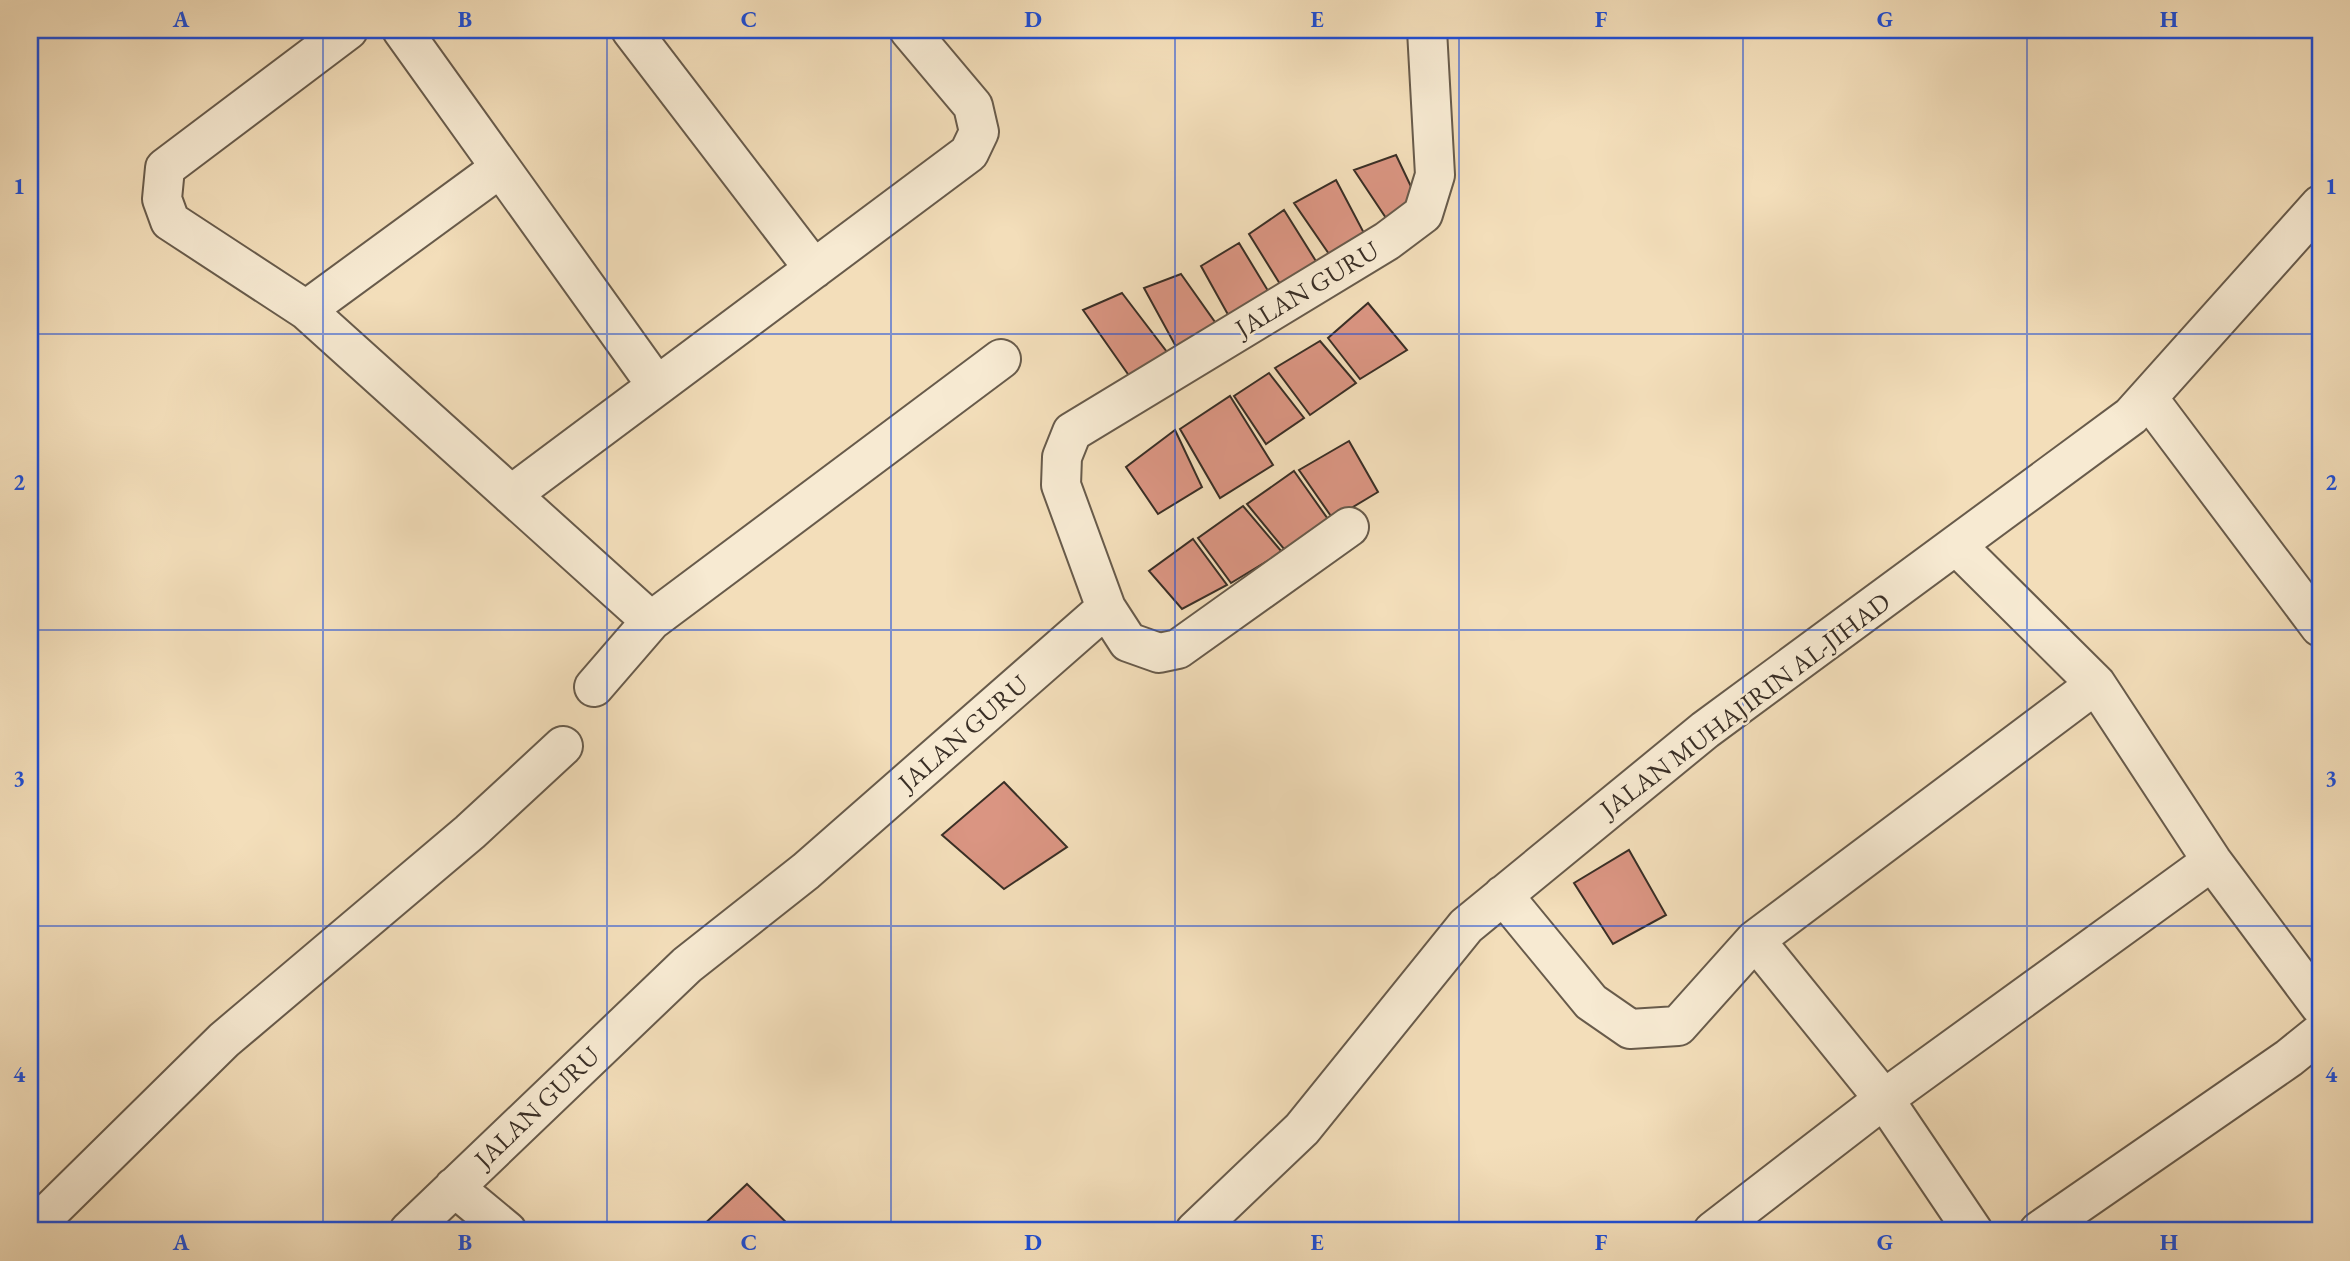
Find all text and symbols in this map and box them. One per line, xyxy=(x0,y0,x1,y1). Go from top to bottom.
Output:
text: A xyxy=(172,4,190,34)
text: B xyxy=(458,4,472,34)
text: C xyxy=(741,4,757,34)
text: D xyxy=(1024,4,1042,34)
text: E xyxy=(1310,4,1324,34)
text: F xyxy=(1595,4,1608,34)
text: G xyxy=(1877,4,1893,34)
text: H xyxy=(2160,4,2178,34)
text: 1 xyxy=(13,171,25,201)
text: 1 xyxy=(2325,171,2337,201)
street label: JALAN GURU xyxy=(1227,233,1385,346)
text: 2 xyxy=(13,467,25,497)
text: 2 xyxy=(2325,467,2337,497)
street label: JALAN MUHAJIRIN AL-JIHAD xyxy=(1591,585,1897,827)
street label: JALAN GURU xyxy=(889,667,1035,800)
text: 3 xyxy=(13,763,25,793)
text: 3 xyxy=(2325,763,2337,793)
street label: JALAN GURU xyxy=(466,1039,607,1177)
text: 4 xyxy=(13,1059,26,1089)
text: 4 xyxy=(2325,1059,2338,1089)
text: A xyxy=(172,1227,190,1257)
text: B xyxy=(458,1227,472,1257)
text: C xyxy=(741,1227,757,1257)
text: D xyxy=(1024,1227,1042,1257)
text: E xyxy=(1310,1227,1324,1257)
text: F xyxy=(1595,1227,1608,1257)
text: G xyxy=(1877,1227,1893,1257)
text: H xyxy=(2160,1227,2178,1257)

